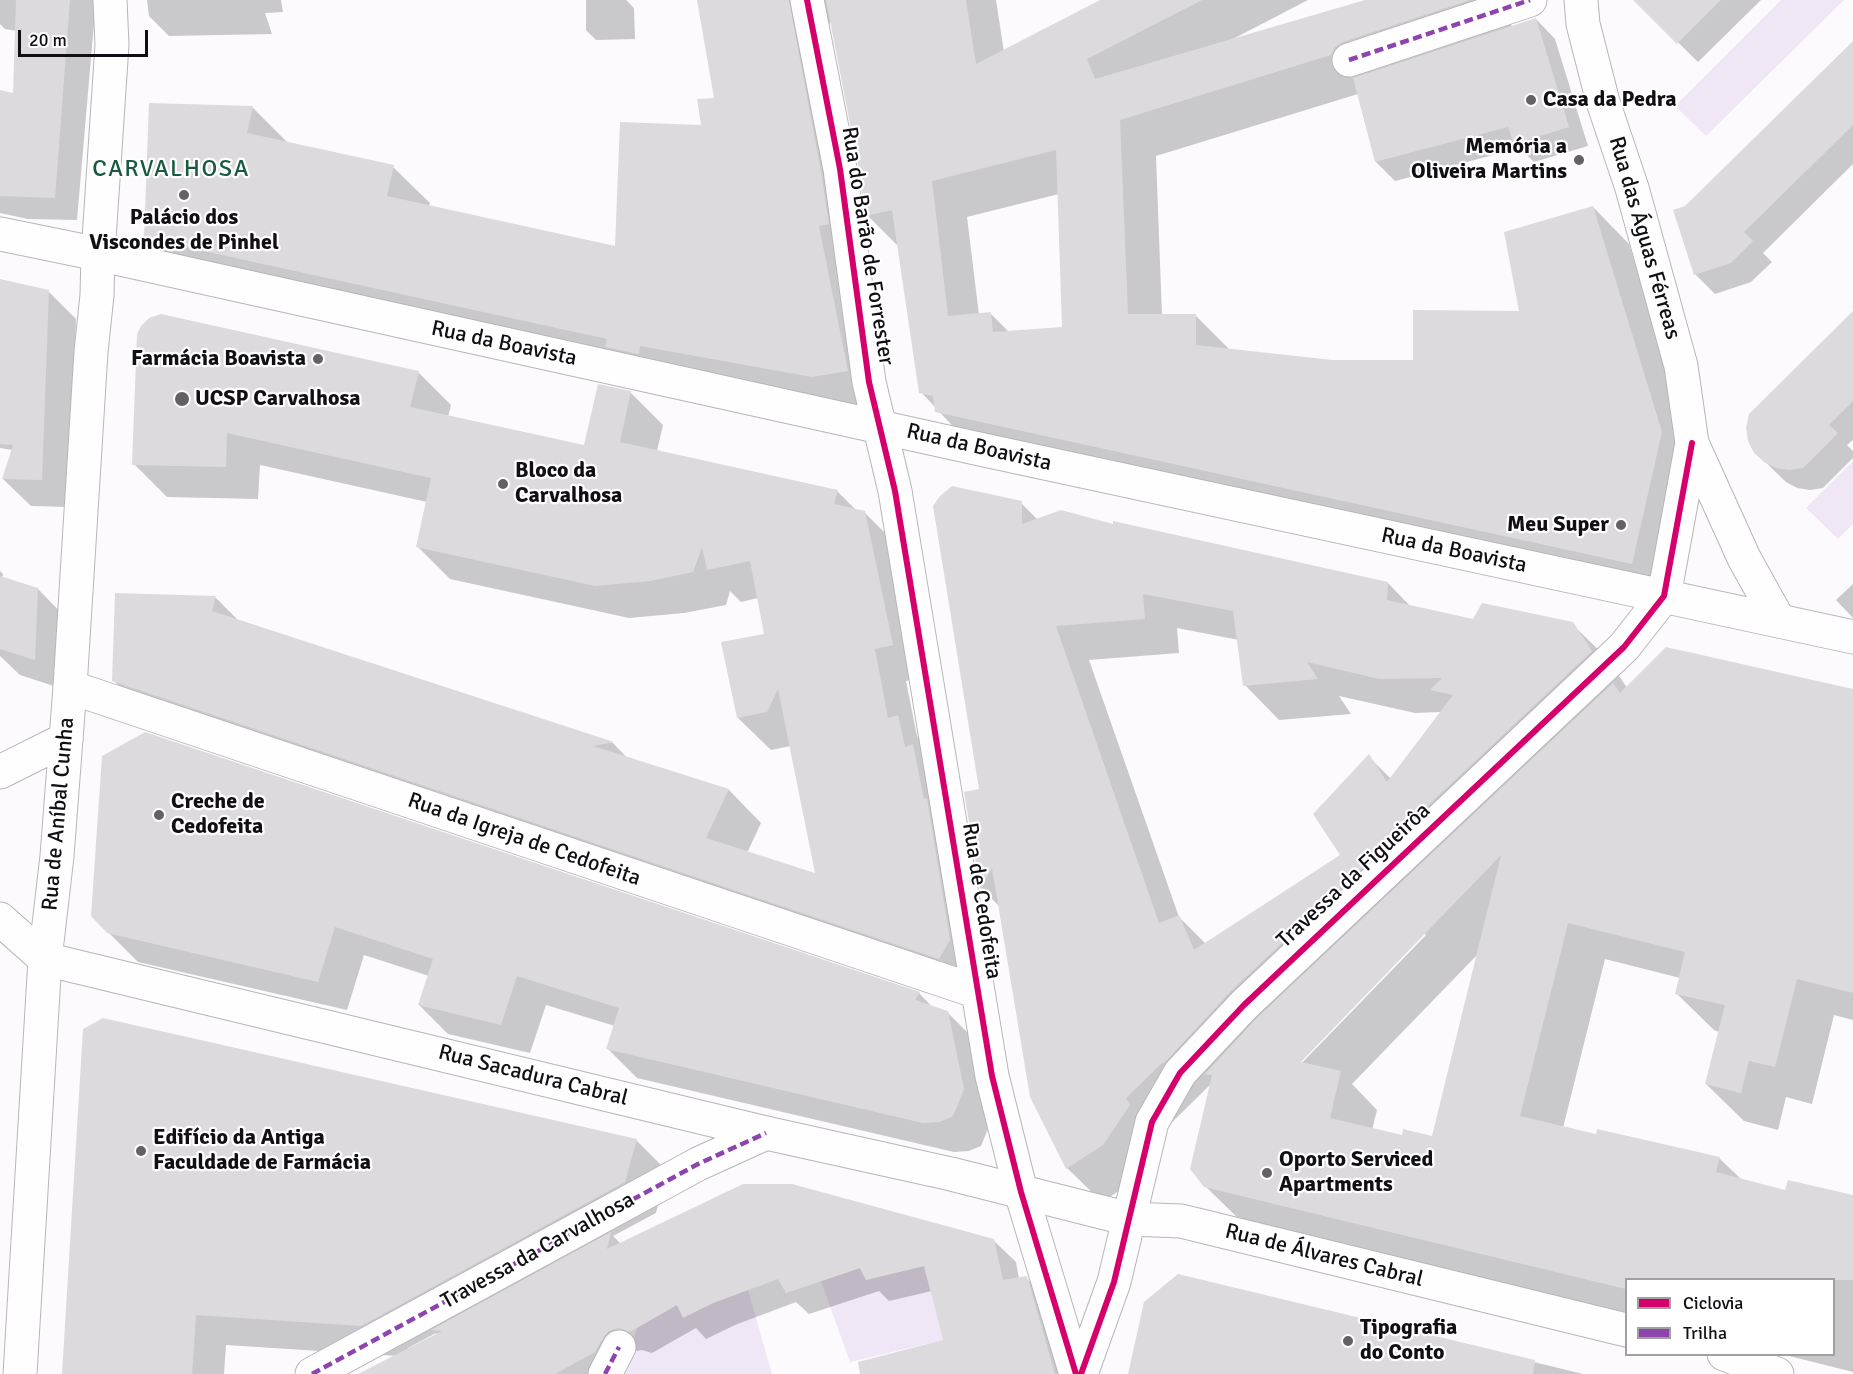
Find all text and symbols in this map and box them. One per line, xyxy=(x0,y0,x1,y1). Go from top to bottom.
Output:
scale bar xyxy=(21,18,152,56)
text: 20 m xyxy=(29,29,67,51)
place label: Casa da Pedra xyxy=(1543,87,1677,113)
marker: Casa da Pedra xyxy=(1524,93,1538,107)
street label: Rua do Barão de Forrester xyxy=(835,125,899,367)
street label: Rua das Águas Férreas xyxy=(1602,133,1686,343)
place label: Memória a Oliveira Martins xyxy=(1411,134,1567,186)
marker: Memória a Oliveira Martins xyxy=(1572,153,1586,167)
district label: CARVALHOSA xyxy=(92,156,250,184)
marker: Palácio dos Viscondes de Pinhel xyxy=(177,188,191,202)
place label: Palácio dos Viscondes de Pinhel xyxy=(89,205,279,256)
street label: Rua da Boavista xyxy=(429,316,579,372)
place label: Farmácia Boavista xyxy=(131,346,306,372)
marker: Farmácia Boavista xyxy=(311,352,325,366)
place label: UCSP Carvalhosa xyxy=(195,386,361,412)
marker: UCSP Carvalhosa xyxy=(173,390,191,408)
street label: Rua da Boavista xyxy=(904,418,1054,478)
place label: Bloco da Carvalhosa xyxy=(515,458,622,510)
marker: Bloco da Carvalhosa xyxy=(496,477,510,491)
place label: Meu Super xyxy=(1507,512,1609,538)
marker: Meu Super xyxy=(1614,518,1628,532)
street label: Rua da Boavista xyxy=(1379,523,1529,579)
street label: Rua de Aníbal Cunha xyxy=(37,716,81,912)
street label: Rua da Igreja de Cedofeita xyxy=(404,788,644,892)
place label: Creche de Cedofeita xyxy=(171,789,265,840)
street label: Travessa da Figueirôa xyxy=(1272,798,1436,954)
marker: Creche de Cedofeita xyxy=(152,808,166,822)
street label: Rua de Cedofeita xyxy=(956,821,1006,981)
street label: Rua Sacadura Cabral xyxy=(435,1040,631,1112)
place label: Edifício da Antiga Faculdade de Farmácia xyxy=(153,1125,371,1176)
marker: Edifício da Antiga Faculdade de Farmácia xyxy=(134,1144,148,1158)
place label: Oporto Serviced Apartments xyxy=(1279,1147,1433,1198)
marker: Oporto Serviced Apartments xyxy=(1260,1166,1274,1180)
street label: Travessa da Carvalhosa xyxy=(437,1187,639,1315)
street label: Rua de Álvares Cabral xyxy=(1222,1219,1426,1293)
legend xyxy=(1625,1278,1835,1356)
text: Ciclovia xyxy=(1683,1292,1743,1314)
place label: Tipografia do Conto xyxy=(1360,1315,1457,1366)
text: Trilha xyxy=(1683,1322,1727,1344)
marker: Tipografia do Conto xyxy=(1341,1334,1355,1348)

